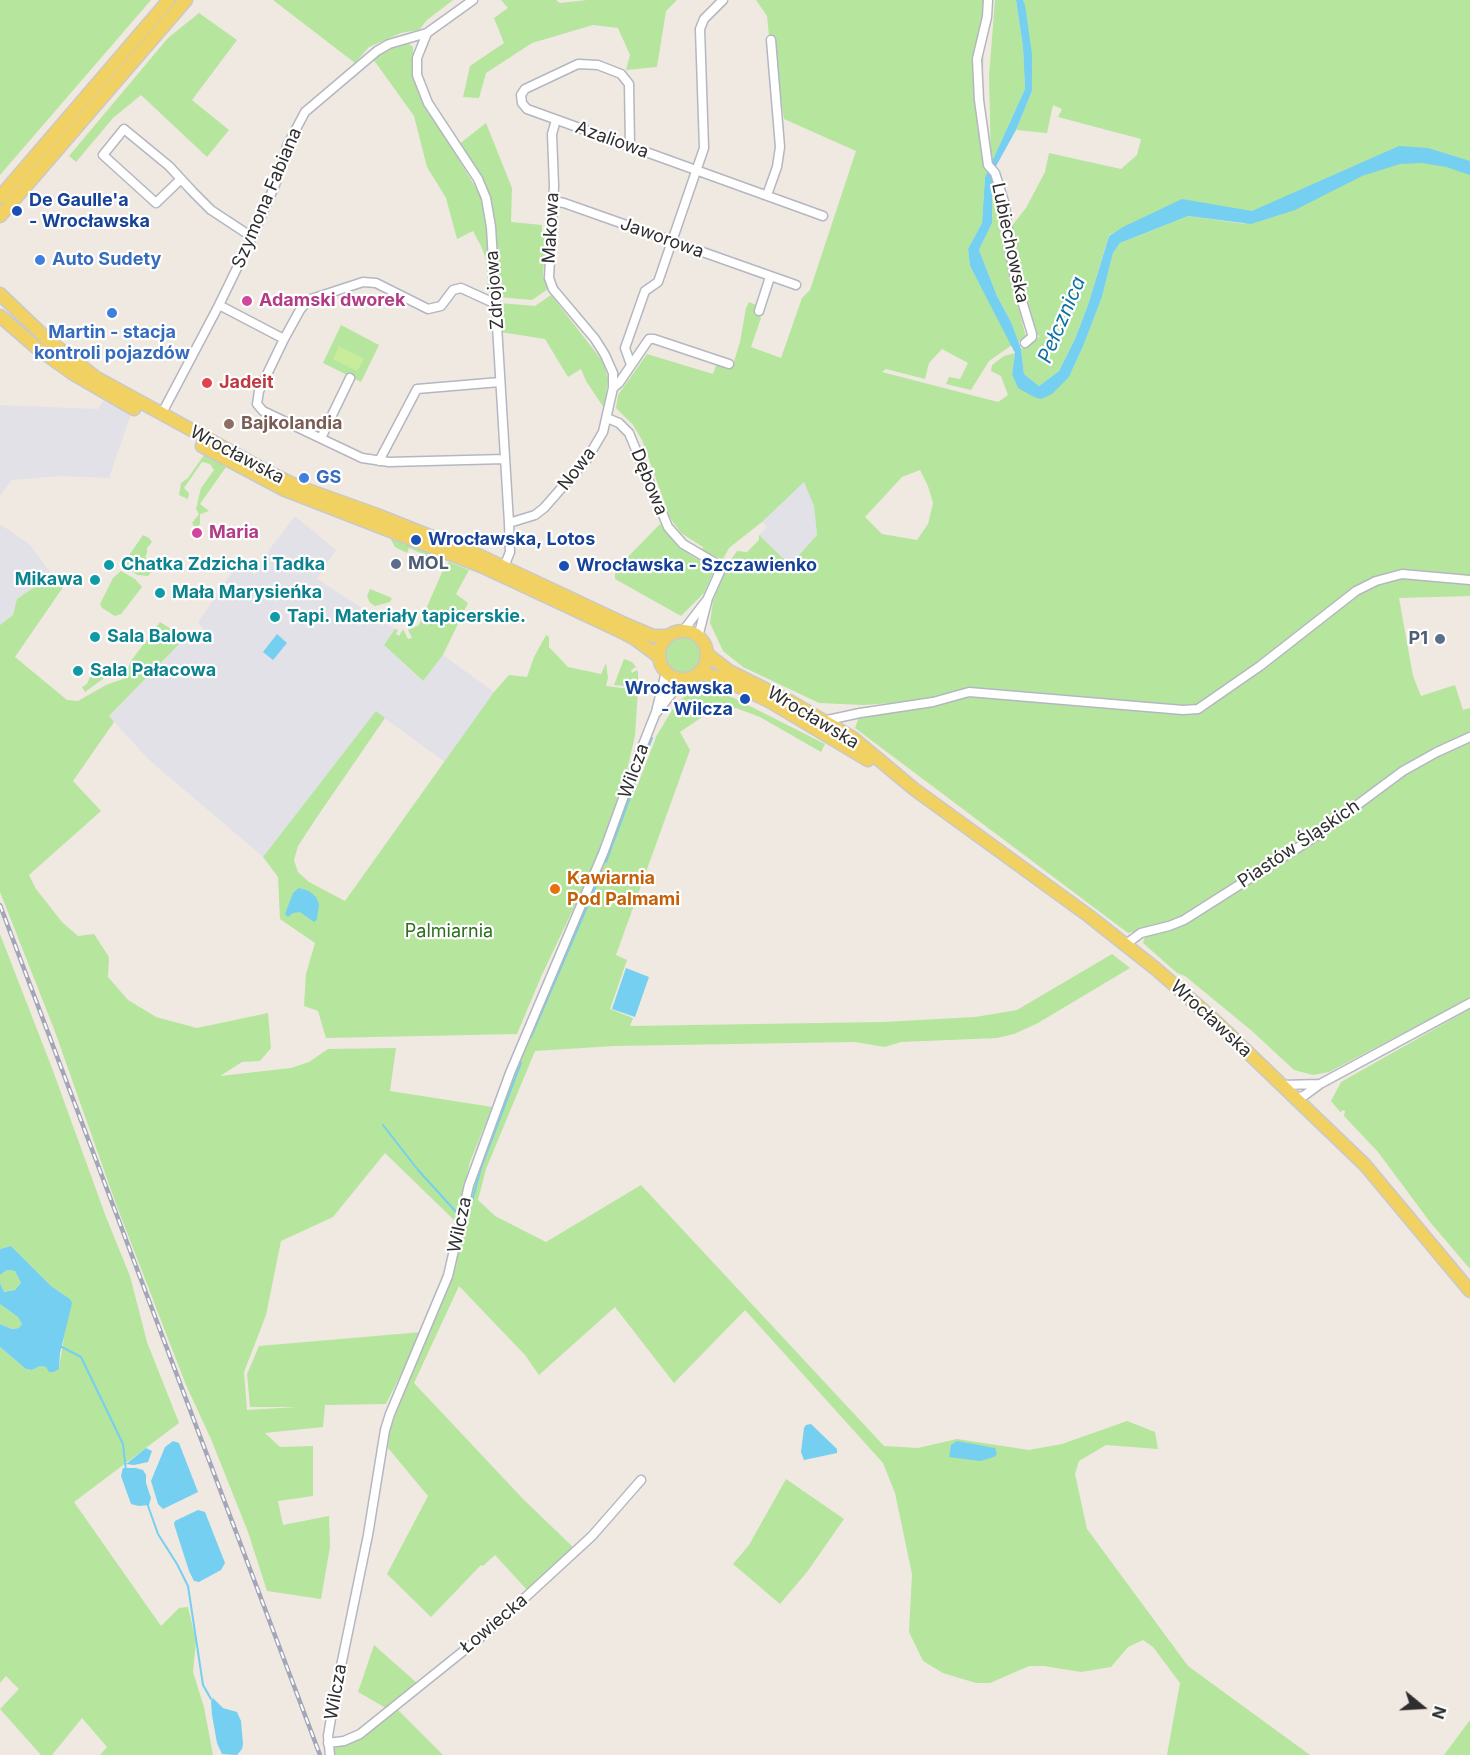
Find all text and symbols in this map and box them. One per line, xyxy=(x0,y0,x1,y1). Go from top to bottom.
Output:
street label: Azaliowa xyxy=(572,117,652,163)
street label: Szymona Fabiana xyxy=(228,125,306,271)
street label: Lubiechowska xyxy=(987,181,1033,305)
place label: De Gaulle'a - Wrocławska xyxy=(29,190,150,232)
street label: Makowa xyxy=(538,192,564,264)
marker: De Gaulle'a - Wrocławska xyxy=(10,204,24,218)
street label: Jaworowa xyxy=(617,213,707,263)
place label: Auto Sudety xyxy=(52,249,161,271)
street label: Zdrojowa xyxy=(481,250,509,330)
marker: Auto Sudety xyxy=(33,253,47,267)
water label: Pełcznica xyxy=(1033,273,1091,367)
place label: Adamski dworek xyxy=(259,290,405,312)
marker: Adamski dworek xyxy=(240,294,254,308)
marker: Martin - stacja kontroli pojazdów xyxy=(105,306,119,320)
place label: Martin - stacja kontroli pojazdów xyxy=(34,322,190,364)
place label: Jadeit xyxy=(219,372,274,394)
marker: Jadeit xyxy=(200,376,214,390)
place label: Bajkolandia xyxy=(241,413,343,435)
marker: Bajkolandia xyxy=(222,417,236,431)
street label: Wrocławska xyxy=(186,421,288,489)
street label: Nowa xyxy=(553,443,601,495)
street label: Dębowa xyxy=(626,446,672,518)
place label: GS xyxy=(316,467,341,489)
marker: GS xyxy=(297,471,311,485)
place label: Maria xyxy=(209,522,259,544)
marker: Maria xyxy=(190,526,204,540)
place label: Wrocławska, Lotos xyxy=(428,529,595,551)
marker: Wrocławska, Lotos xyxy=(409,533,423,547)
place label: MOL xyxy=(408,553,449,575)
place label: Chatka Zdzicha i Tadka xyxy=(121,554,325,576)
place label: Wrocławska - Szczawienko xyxy=(576,555,817,577)
marker: MOL xyxy=(389,557,403,571)
marker: Chatka Zdzicha i Tadka xyxy=(102,558,116,572)
marker: Wrocławska - Szczawienko xyxy=(557,559,571,573)
place label: Mikawa xyxy=(15,569,83,591)
marker: Mikawa xyxy=(88,573,102,587)
place label: Mała Marysieńka xyxy=(172,582,322,604)
marker: Mała Marysieńka xyxy=(153,586,167,600)
place label: Tapi. Materiały tapicerskie. xyxy=(287,606,526,628)
marker: Tapi. Materiały tapicerskie. xyxy=(268,610,282,624)
place label: Sala Balowa xyxy=(107,626,213,648)
place label: P1 xyxy=(1409,628,1428,650)
marker: Sala Balowa xyxy=(88,630,102,644)
marker: P1 xyxy=(1433,632,1447,646)
place label: Sala Pałacowa xyxy=(90,660,216,682)
marker: Sala Pałacowa xyxy=(71,664,85,678)
place label: Wrocławska - Wilcza xyxy=(625,678,733,720)
street label: Wrocławska xyxy=(763,682,863,754)
marker: Wrocławska - Wilcza xyxy=(738,692,752,706)
street label: Wilcza xyxy=(614,741,654,801)
street label: Piastów Śląskich xyxy=(1234,795,1364,893)
place label: Kawiarnia Pod Palmami xyxy=(567,868,680,910)
marker: Kawiarnia Pod Palmami xyxy=(548,882,562,896)
park label: Palmiarnia xyxy=(405,921,493,943)
street label: Wrocławska xyxy=(1166,976,1256,1062)
street label: Wilcza xyxy=(444,1195,476,1255)
street label: Łowiecka xyxy=(456,1590,532,1658)
street label: Wilcza xyxy=(320,1662,352,1722)
north arrow xyxy=(1392,1677,1452,1737)
text: N xyxy=(1428,1704,1451,1721)

